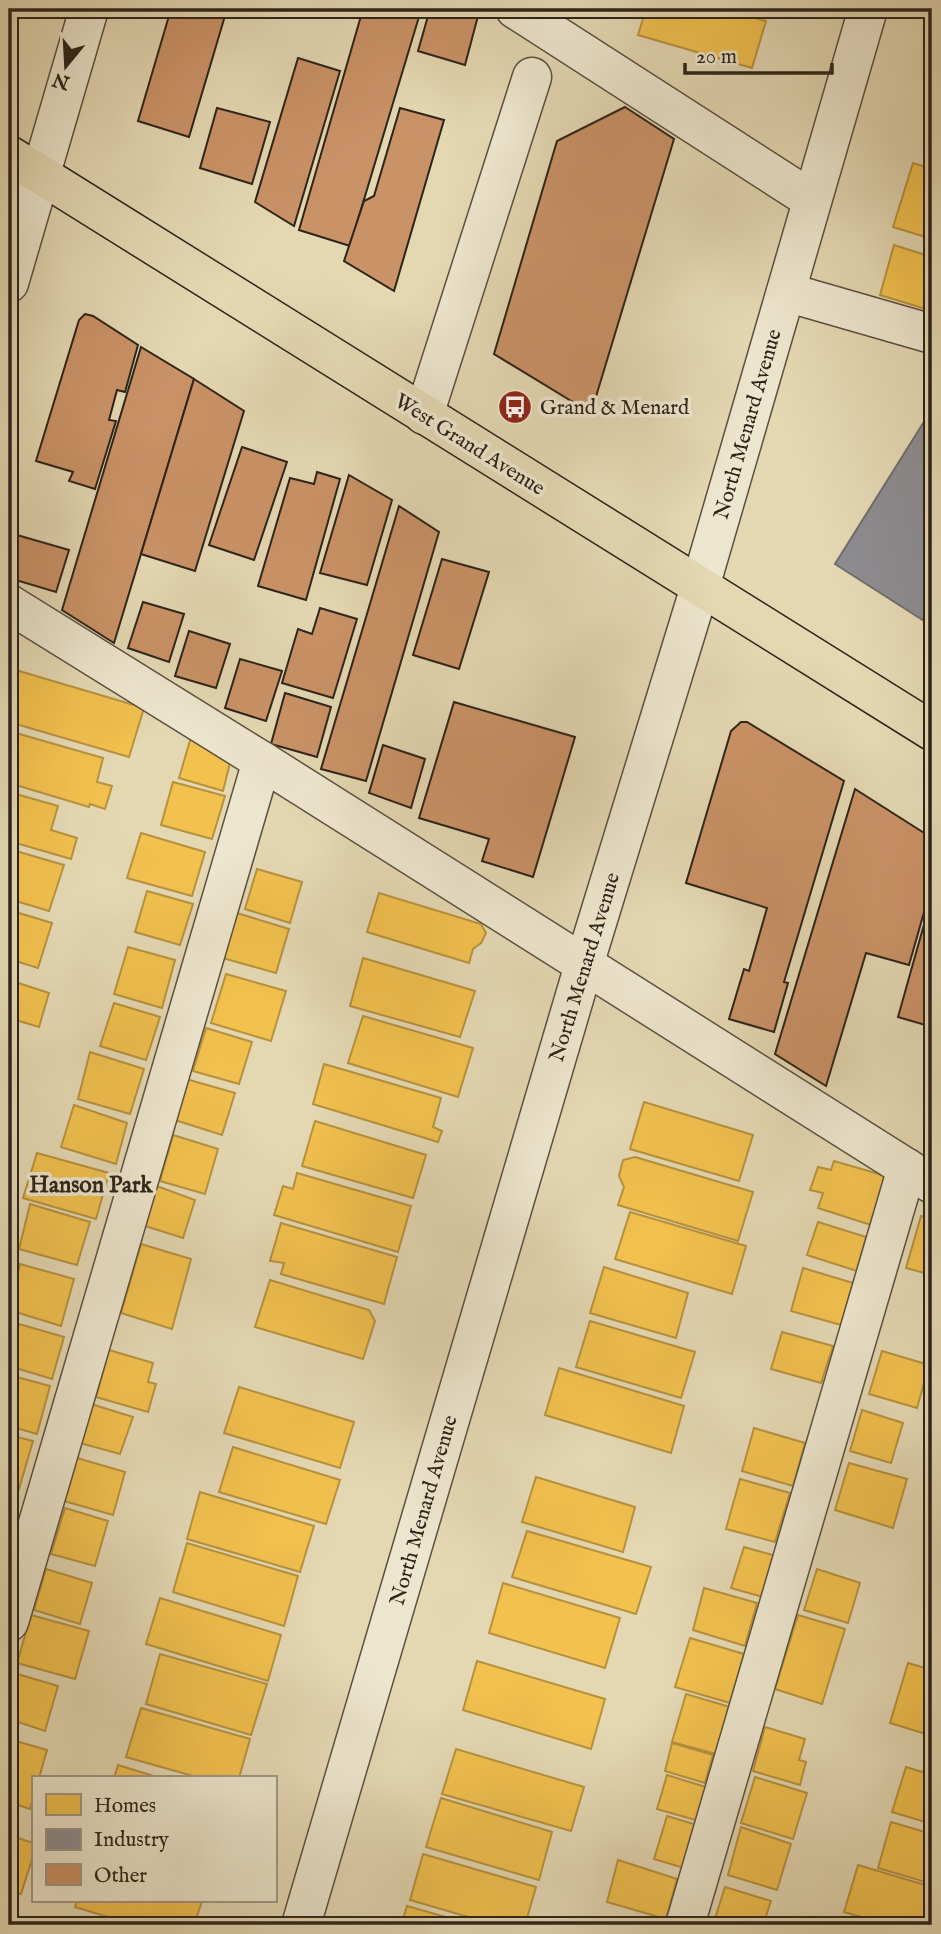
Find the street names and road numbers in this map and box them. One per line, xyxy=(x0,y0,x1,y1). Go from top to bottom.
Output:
street label: North Menard Avenue xyxy=(708,326,789,523)
street label: West Grand Avenue xyxy=(389,388,550,503)
street label: North Menard Avenue xyxy=(544,869,627,1065)
street label: North Menard Avenue xyxy=(384,1412,465,1609)

